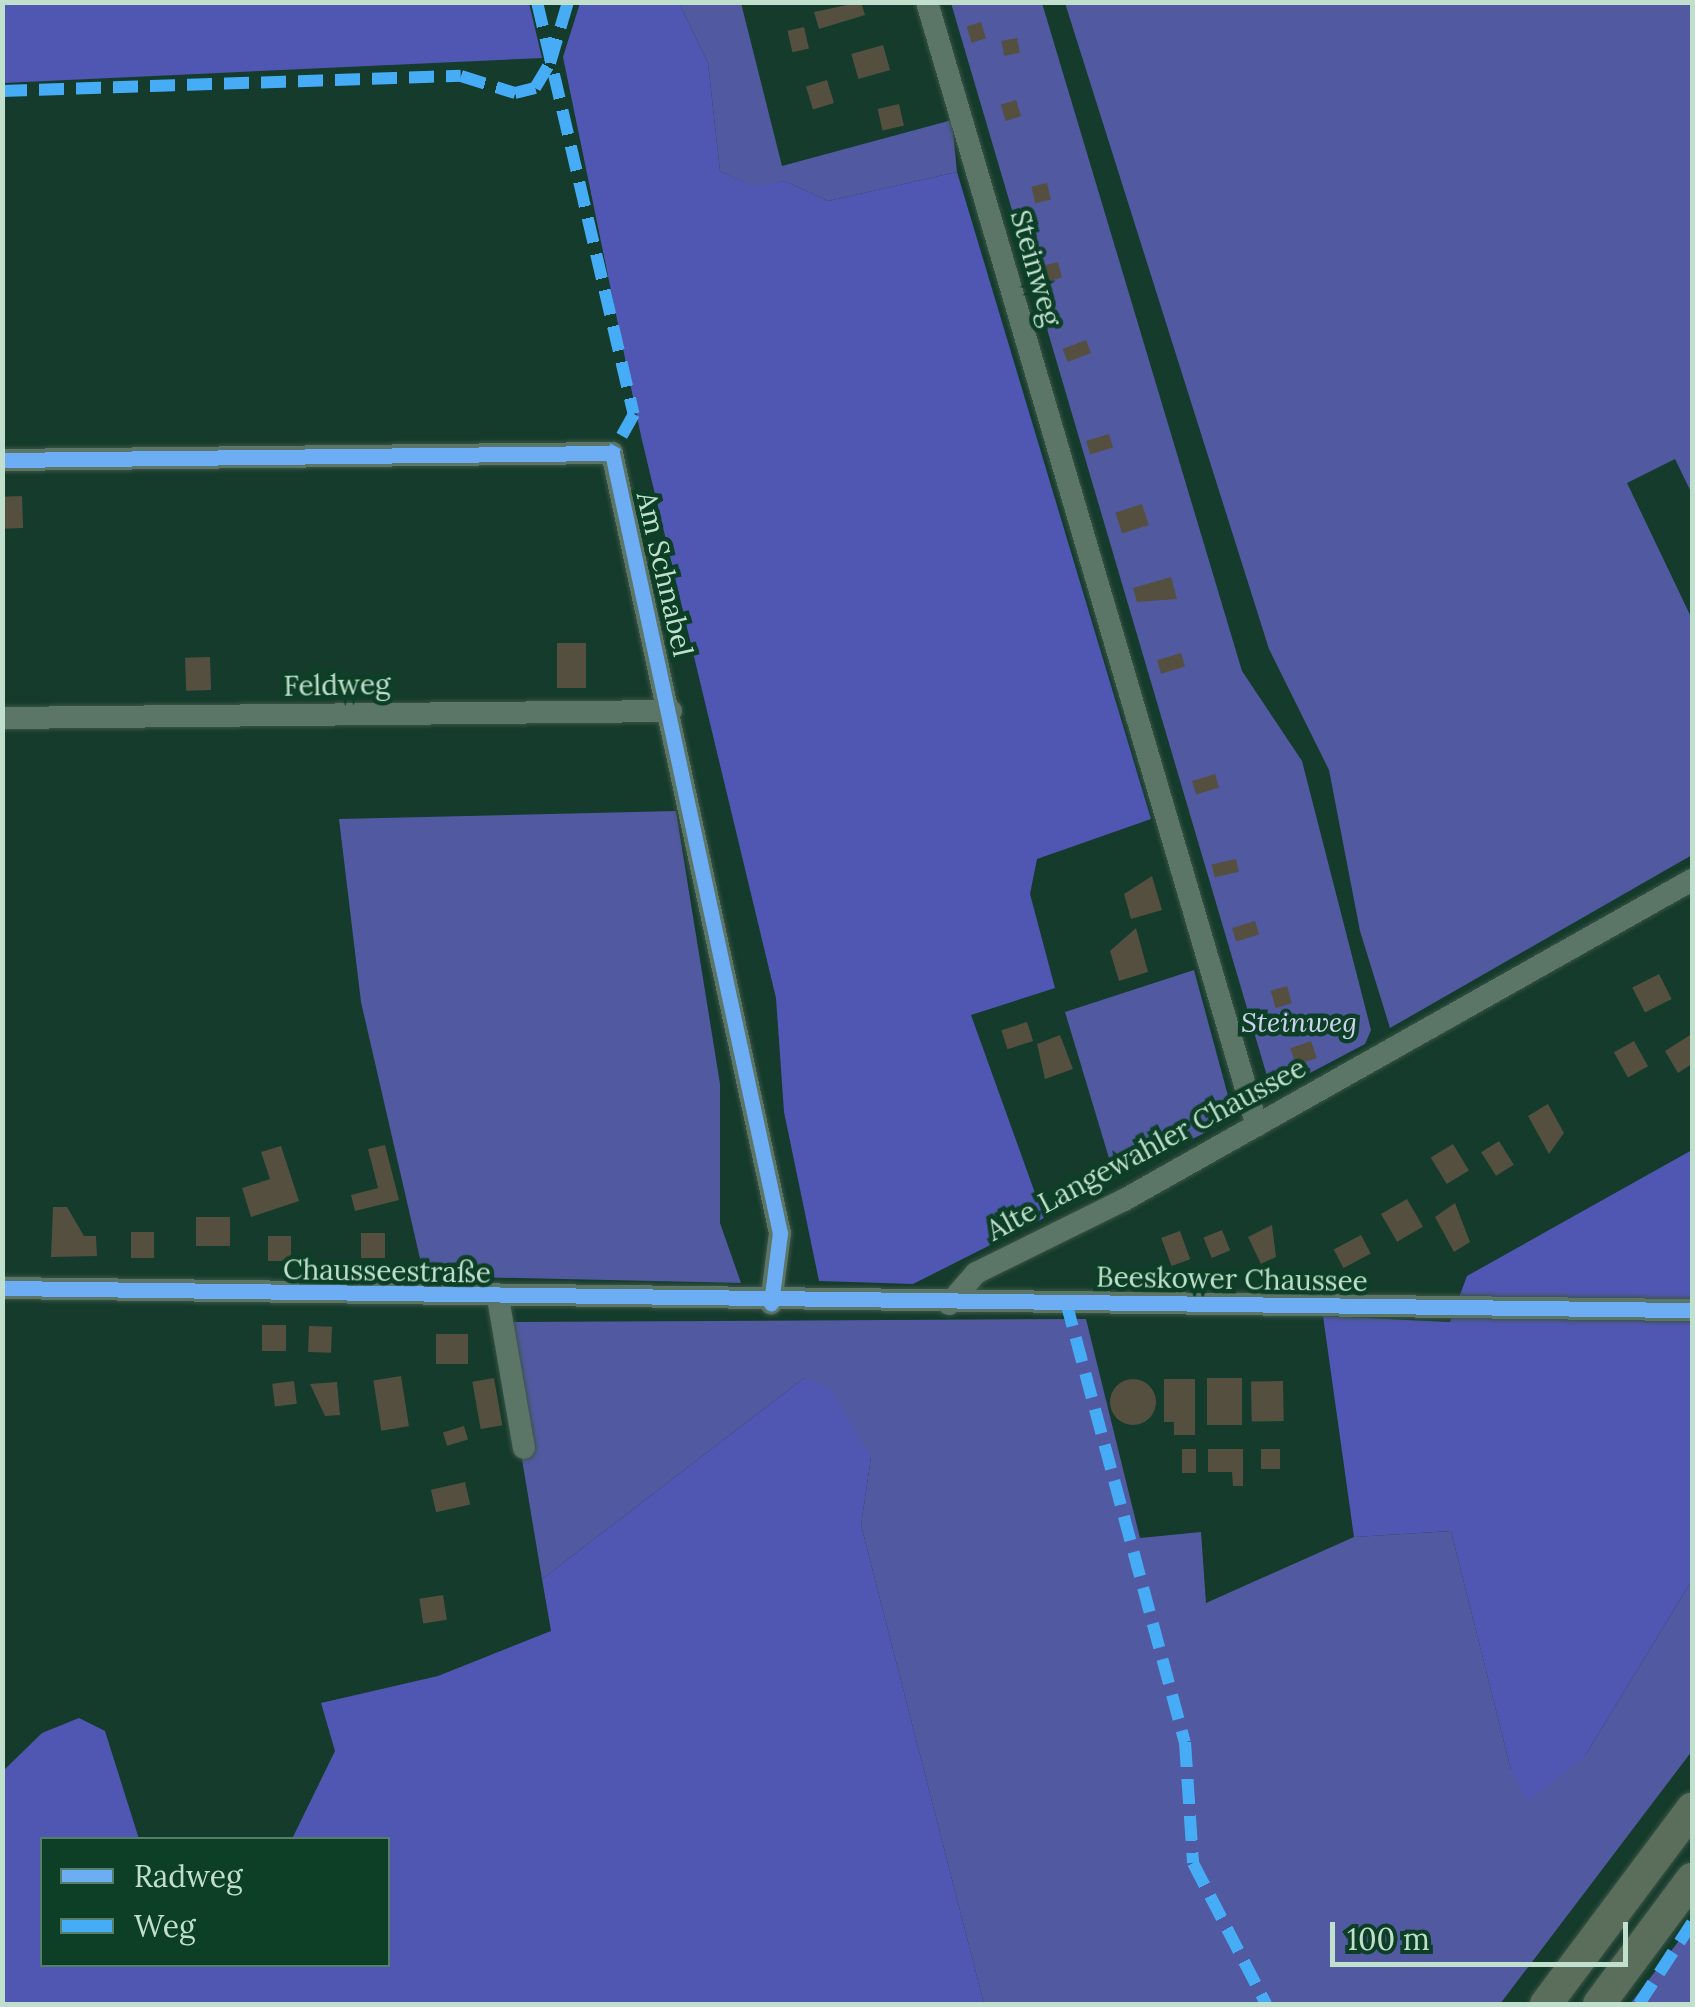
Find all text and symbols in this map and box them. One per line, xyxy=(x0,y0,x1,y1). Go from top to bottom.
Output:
street label: Steinweg xyxy=(1003,206,1069,330)
street label: Am Schnabel xyxy=(630,488,700,660)
street label: Feldweg xyxy=(283,667,391,703)
park label: Steinweg xyxy=(1241,1005,1357,1039)
street label: Alte Langewahler Chaussee xyxy=(981,1051,1311,1247)
street label: Chausseestraße xyxy=(283,1252,491,1290)
street label: Beeskower Chaussee xyxy=(1096,1260,1368,1298)
legend xyxy=(40,1837,390,1967)
text: Radweg xyxy=(134,1857,243,1895)
scale bar xyxy=(1335,1902,1632,1964)
text: Weg xyxy=(134,1907,196,1945)
text: 100 m xyxy=(1347,1920,1430,1958)

